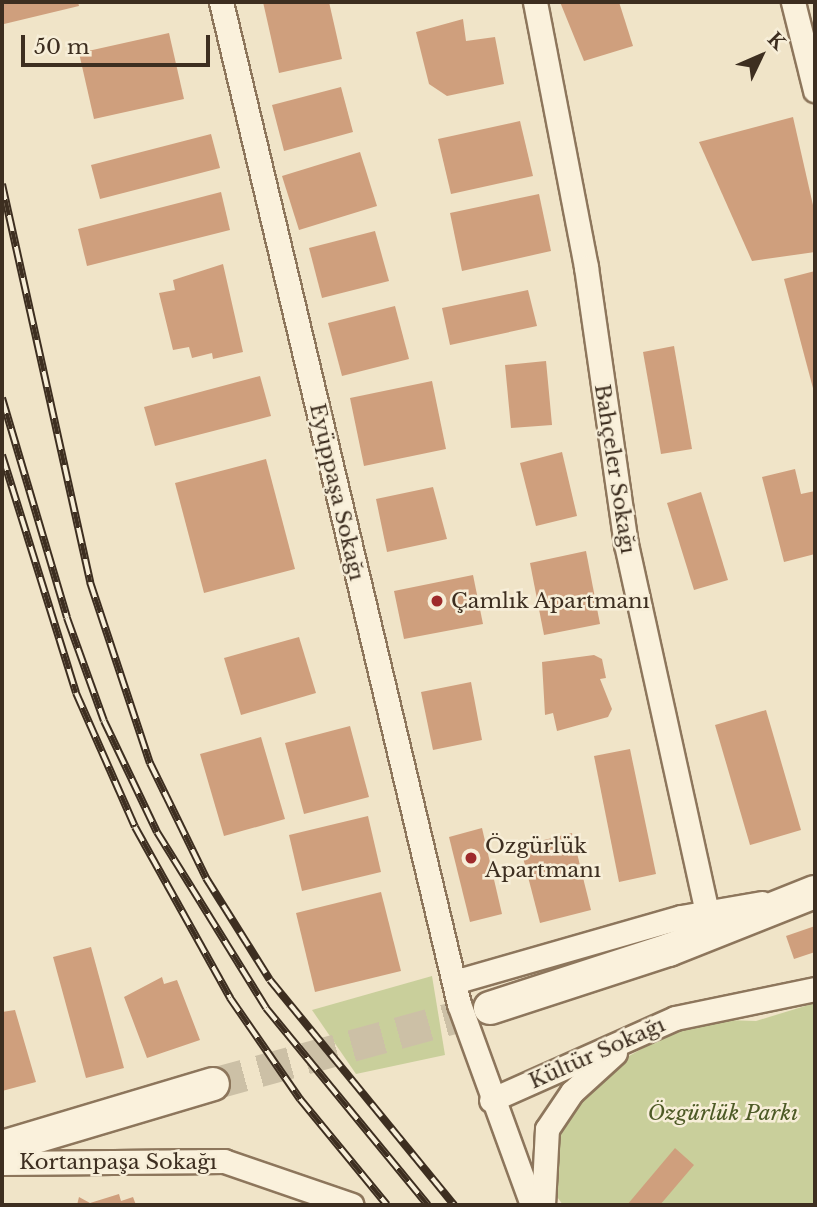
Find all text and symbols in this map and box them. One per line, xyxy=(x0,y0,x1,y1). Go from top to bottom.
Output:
scale bar xyxy=(24,21,214,65)
north arrow xyxy=(726,21,796,91)
text: K xyxy=(763,27,790,55)
text: 50 m xyxy=(34,34,89,60)
street label: Bahçeler Sokağı xyxy=(589,382,641,556)
street label: Eyüppaşa Sokağı xyxy=(304,401,370,583)
place label: Çamlık Apartmanı xyxy=(451,588,651,614)
marker: Çamlık Apartmanı xyxy=(429,593,445,609)
place label: Özgürlük Apartmanı xyxy=(485,833,601,883)
marker: Özgürlük Apartmanı xyxy=(463,850,479,866)
street label: Kültür Sokağı xyxy=(525,1012,669,1094)
park label: Özgürlük Parkı xyxy=(648,1100,798,1126)
street label: Kortanpaşa Sokağı xyxy=(19,1149,217,1175)

